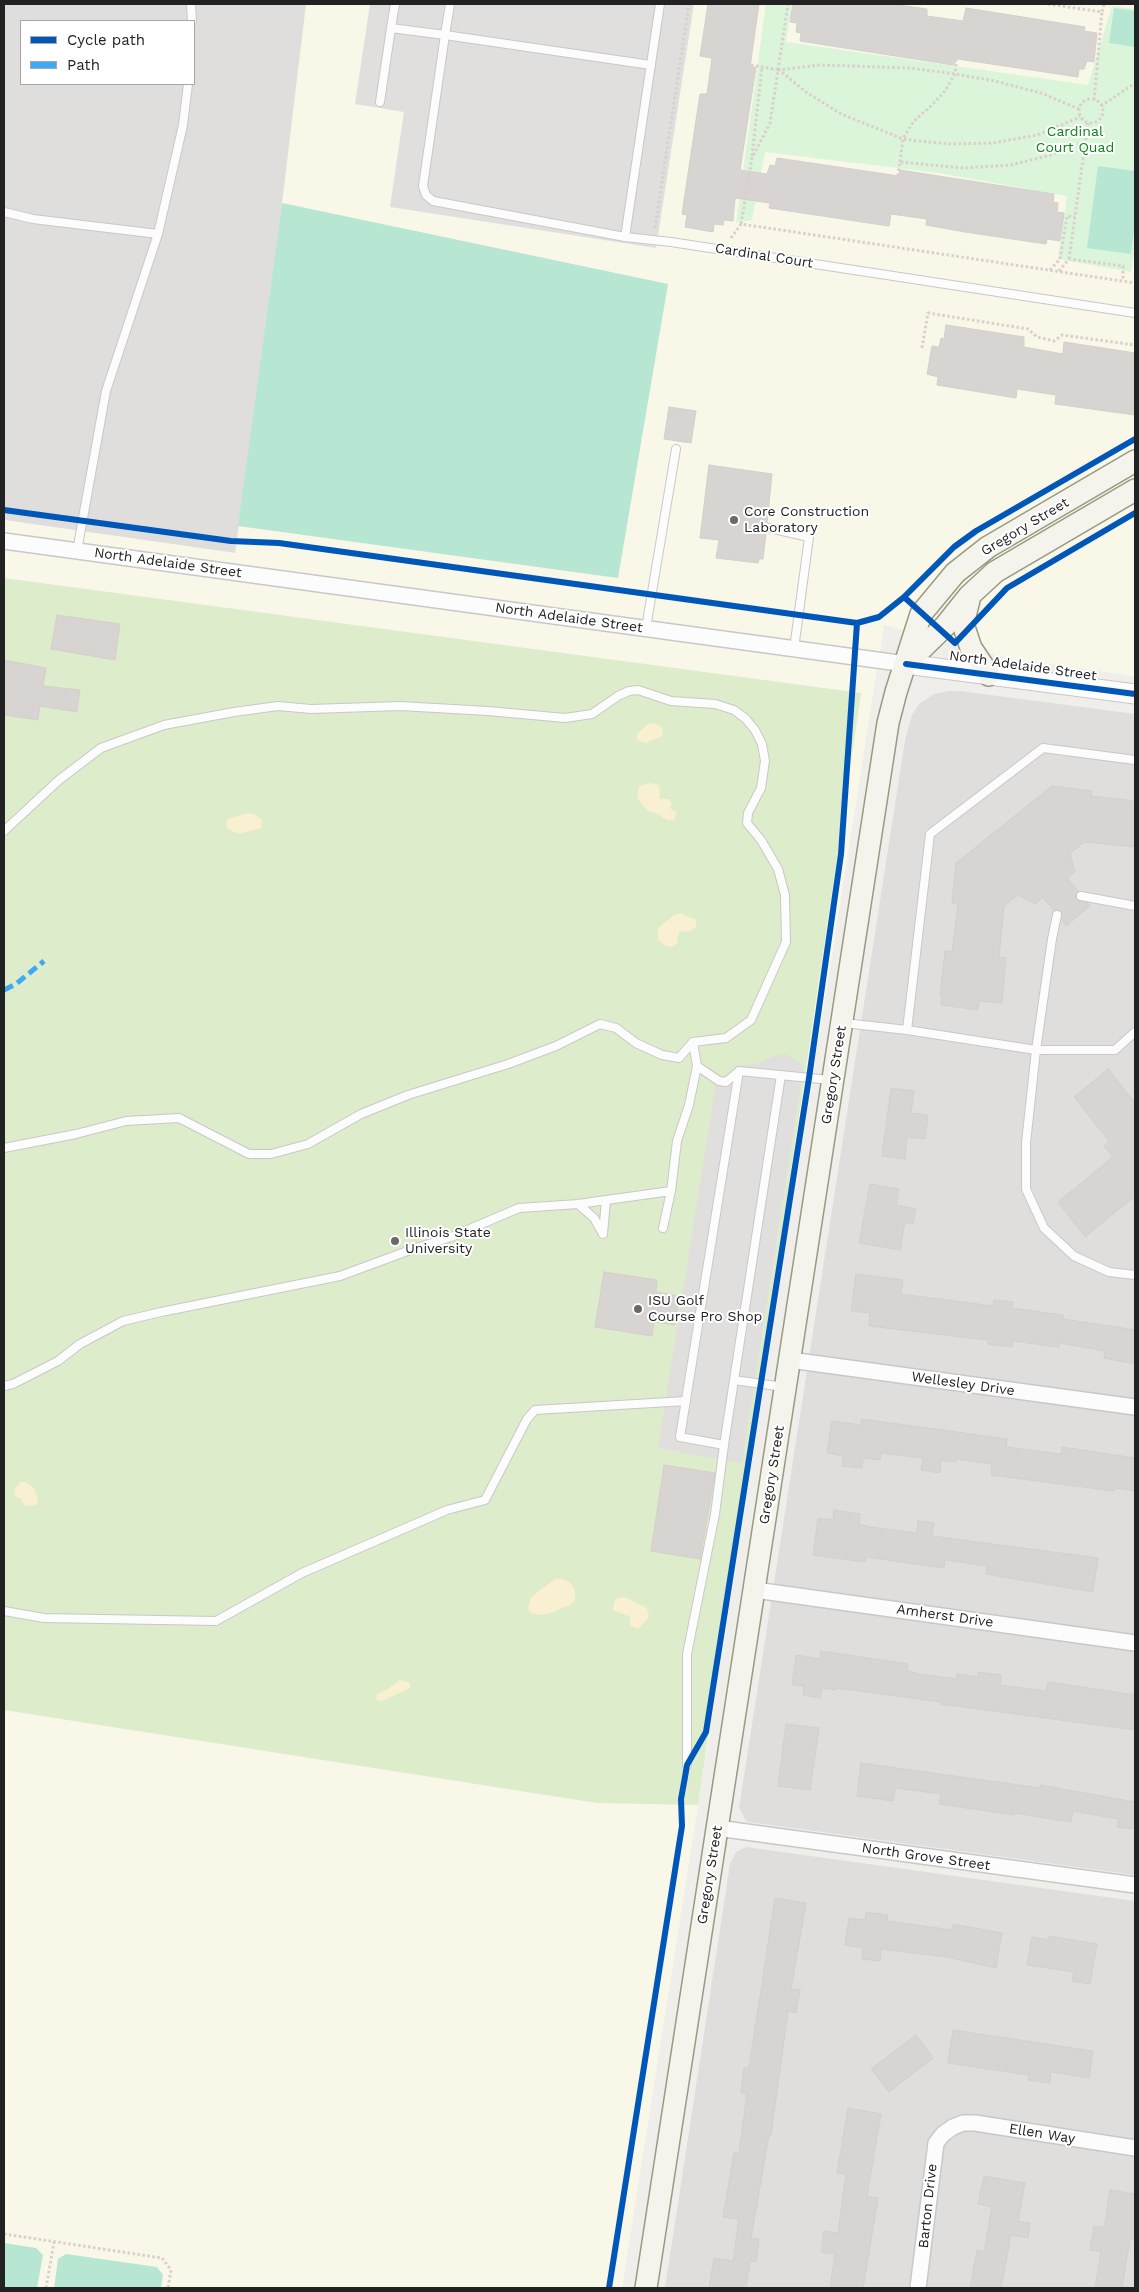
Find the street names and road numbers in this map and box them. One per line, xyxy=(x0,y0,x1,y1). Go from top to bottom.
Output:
street label: Cardinal Court xyxy=(714,240,814,272)
street label: Gregory Street xyxy=(978,494,1072,560)
street label: North Adelaide Street xyxy=(93,544,243,582)
street label: North Adelaide Street xyxy=(494,599,644,637)
street label: North Adelaide Street xyxy=(948,647,1098,685)
street label: Gregory Street xyxy=(818,1025,850,1125)
street label: Wellesley Drive xyxy=(910,1368,1016,1400)
street label: Gregory Street xyxy=(756,1425,788,1525)
street label: Amherst Drive xyxy=(896,1601,994,1631)
street label: Gregory Street xyxy=(694,1825,726,1925)
street label: North Grove Street xyxy=(861,1840,991,1874)
street label: Ellen Way xyxy=(1008,2120,1076,2148)
street label: Barton Drive xyxy=(915,2163,941,2249)

